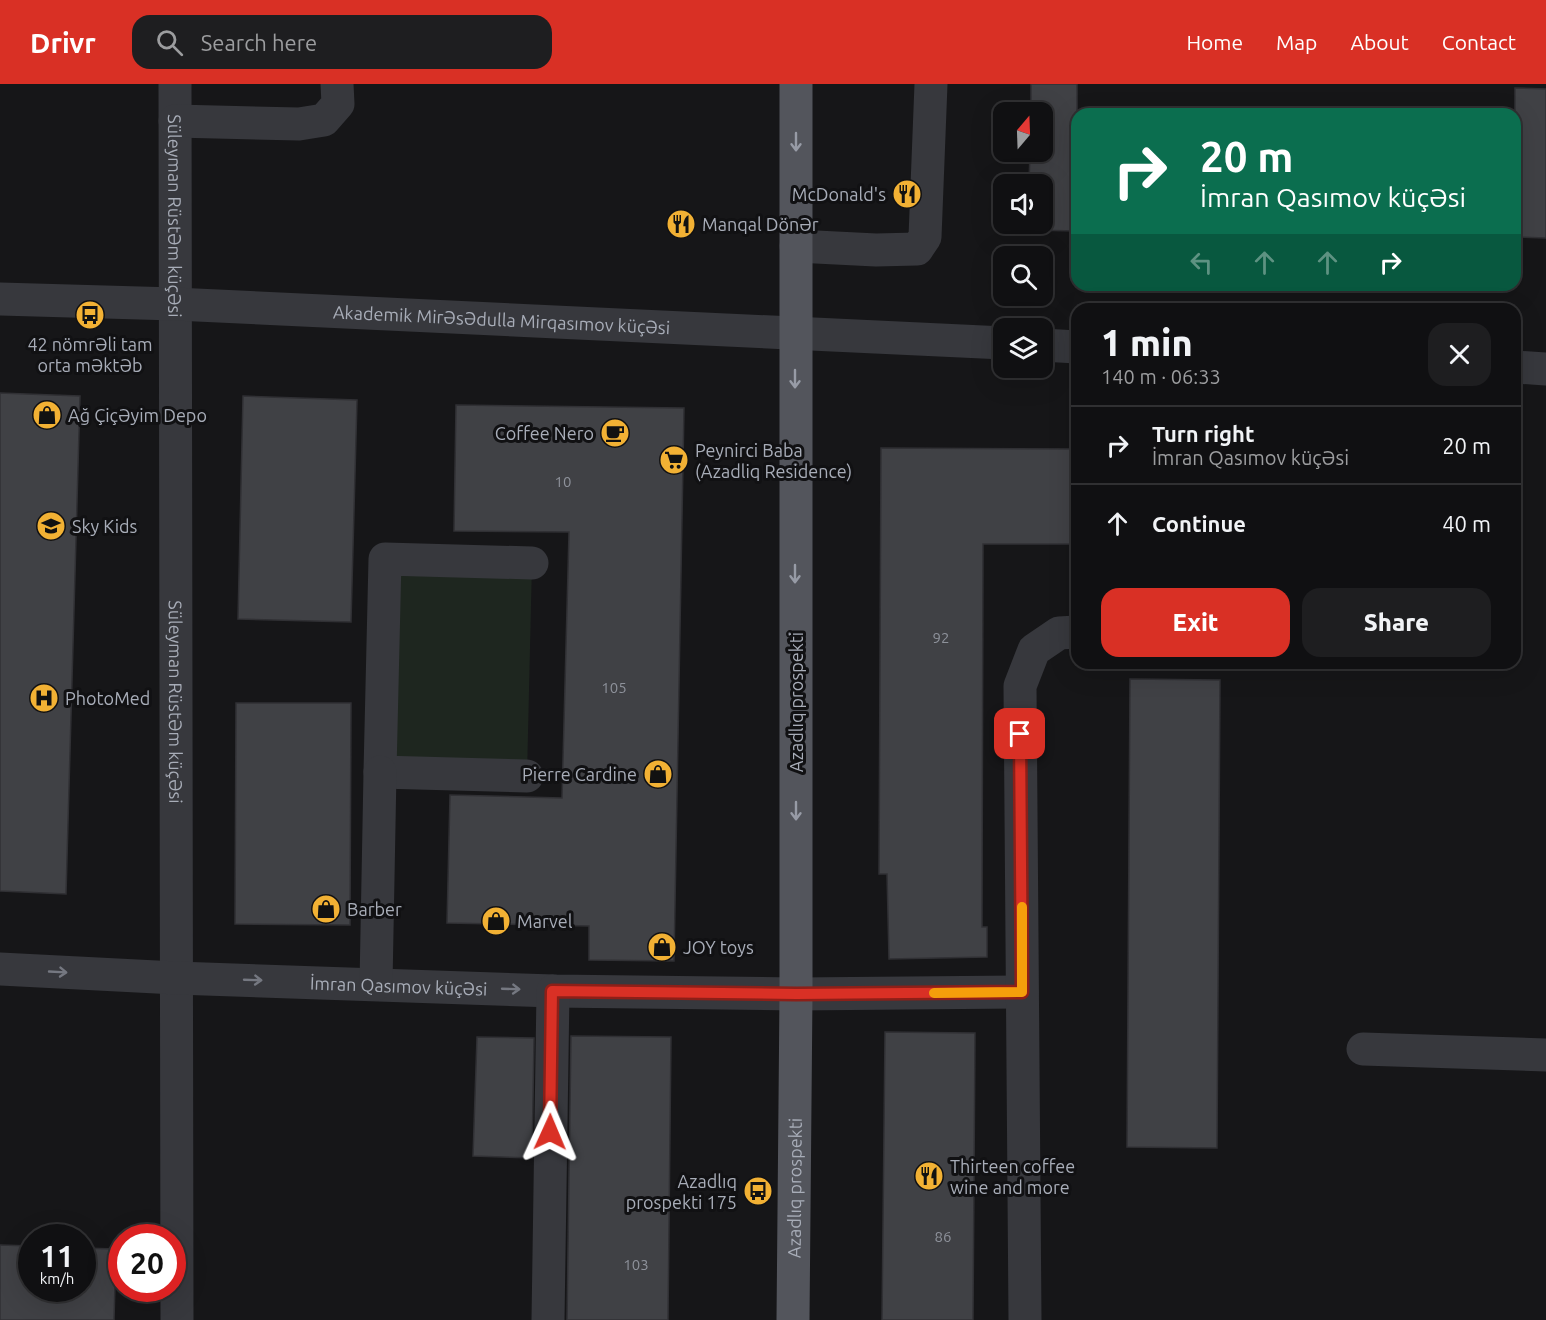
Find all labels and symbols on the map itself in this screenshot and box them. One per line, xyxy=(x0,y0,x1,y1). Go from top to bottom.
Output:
north arrow xyxy=(993,102,1053,162)
street label: Süleyman Rüstəm küçəsi xyxy=(165,114,185,318)
one-way arrow xyxy=(790,132,802,152)
restaurant icon: McDonald's xyxy=(891,178,923,210)
place label: McDonald's xyxy=(792,184,886,204)
restaurant icon: Manqal Dönər xyxy=(665,208,697,240)
place label: Manqal Dönər xyxy=(702,214,819,234)
bus stop icon: 42 nömrəli tam orta məktəb xyxy=(74,299,106,331)
street label: Akademik Mirəsədulla Mirqasımov küçəsi xyxy=(333,301,671,337)
place label: 42 nömrəli tam orta məktəb xyxy=(27,334,153,375)
one-way arrow xyxy=(789,369,801,389)
shop icon: Ağ Çiçəyim Depo xyxy=(31,399,63,431)
place label: Ağ Çiçəyim Depo xyxy=(68,405,207,425)
cafe icon: Coffee Nero xyxy=(599,417,631,449)
place label: Coffee Nero xyxy=(495,423,594,443)
place label: Peynirci Baba (Azadliq Residence) xyxy=(695,440,852,482)
supermarket icon: Peynirci Baba (Azadliq Residence) xyxy=(658,444,690,476)
house number: 10 xyxy=(555,473,571,490)
school or university icon: Sky Kids xyxy=(35,510,67,542)
place label: Sky Kids xyxy=(72,516,138,536)
one-way arrow xyxy=(790,564,801,584)
street label: Süleyman Rüstəm küçəsi xyxy=(166,600,186,804)
house number: 92 xyxy=(933,629,949,646)
street label: Azadlıq prospekti xyxy=(786,632,806,772)
house number: 105 xyxy=(601,679,627,696)
hospital icon: PhotoMed xyxy=(28,682,60,714)
place label: PhotoMed xyxy=(65,688,150,708)
pin xyxy=(994,708,1045,759)
shop icon: Pierre Cardine xyxy=(642,758,674,790)
place label: Pierre Cardine xyxy=(522,764,637,784)
one-way arrow xyxy=(790,801,802,821)
shop icon: Barber xyxy=(310,893,342,925)
place label: Barber xyxy=(347,899,402,919)
shop icon: Marvel xyxy=(480,905,512,937)
place label: Marvel xyxy=(517,911,573,931)
shop icon: JOY toys xyxy=(646,931,678,963)
place label: JOY toys xyxy=(683,937,754,957)
one-way arrow xyxy=(48,967,68,978)
street label: İmran Qasımov küçəsi xyxy=(310,973,488,999)
one-way arrow xyxy=(243,975,263,986)
one-way arrow xyxy=(501,984,521,995)
position arrow xyxy=(518,1100,582,1164)
street label: Azadlıq prospekti xyxy=(784,1118,805,1258)
place label: Thirteen coffee wine and more xyxy=(950,1156,1075,1197)
restaurant icon: Thirteen coffee wine and more xyxy=(913,1160,945,1192)
place label: Azadlıq prospekti 175 xyxy=(626,1171,737,1212)
bus stop icon: Azadlıq prospekti 175 xyxy=(742,1175,774,1207)
speed limit sign: 20 xyxy=(108,1224,186,1302)
house number: 86 xyxy=(935,1228,951,1245)
house number: 103 xyxy=(623,1256,649,1273)

